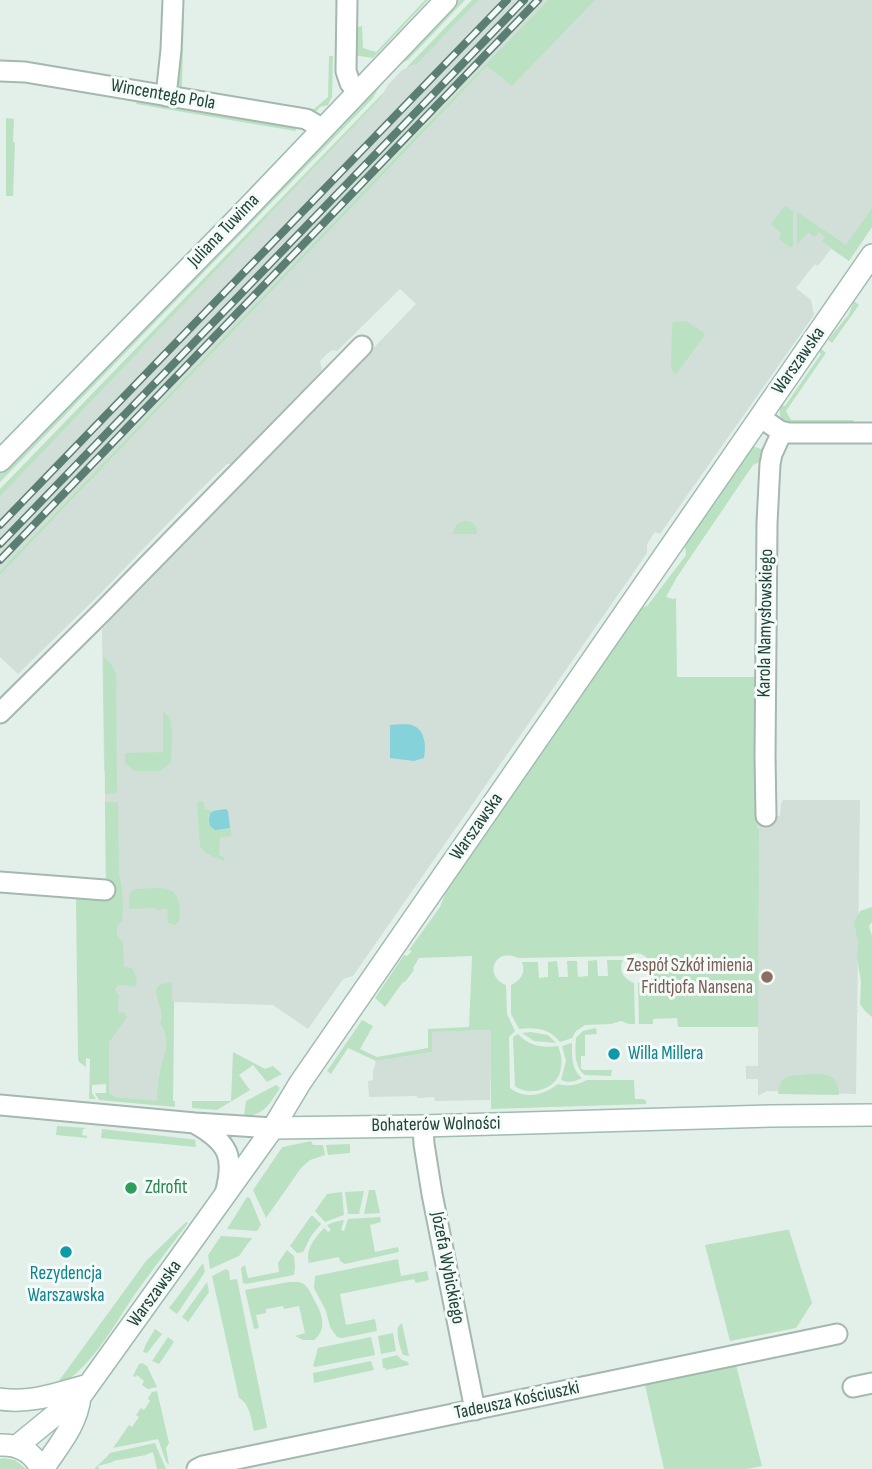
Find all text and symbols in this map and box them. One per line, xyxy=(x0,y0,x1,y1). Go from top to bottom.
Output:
street label: Wincentego Pola xyxy=(109,75,217,115)
street label: Juliana Tuwima xyxy=(183,190,265,272)
street label: Warszawska xyxy=(768,323,830,399)
street label: Karola Namysłowskiego xyxy=(753,548,779,698)
street label: Warszawska xyxy=(446,789,508,865)
place label: Zespół Szkół imienia Fridtjofa Nansena xyxy=(627,955,753,999)
marker: Zespół Szkół imienia Fridtjofa Nansena xyxy=(759,969,775,985)
place label: Willa Millera xyxy=(628,1043,703,1065)
marker: Willa Millera xyxy=(606,1046,622,1062)
street label: Bohaterów Wolności xyxy=(371,1112,501,1138)
place label: Zdrofit xyxy=(145,1177,187,1199)
marker: Zdrofit xyxy=(123,1180,139,1196)
street label: Józefa Wybickiego xyxy=(425,1210,469,1326)
marker: Rezydencja Warszawska xyxy=(58,1244,74,1260)
street label: Warszawska xyxy=(123,1256,187,1332)
place label: Rezydencja Warszawska xyxy=(27,1263,105,1307)
street label: Tadeusza Kościuszki xyxy=(452,1377,582,1425)

